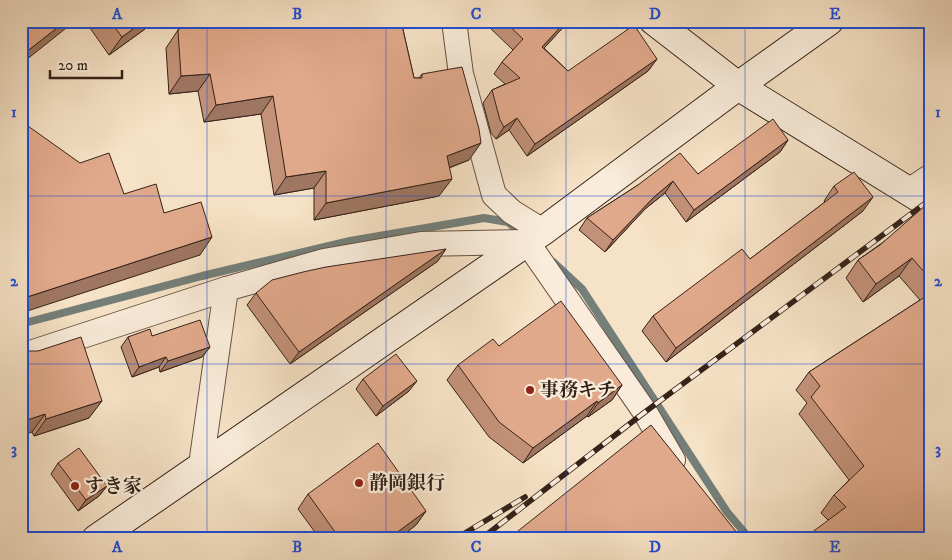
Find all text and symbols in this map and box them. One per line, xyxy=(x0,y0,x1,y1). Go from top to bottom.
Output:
text: A xyxy=(111,4,123,24)
text: B xyxy=(292,4,302,24)
text: C xyxy=(471,4,481,24)
text: D xyxy=(649,4,661,24)
text: E xyxy=(829,4,841,24)
scale bar xyxy=(50,48,122,80)
text: 20 m xyxy=(58,56,88,75)
text: 1 xyxy=(11,102,17,122)
text: 1 xyxy=(935,102,941,122)
text: 2 xyxy=(10,271,19,291)
text: 2 xyxy=(934,271,943,291)
place label: 事務キチ xyxy=(540,379,616,402)
marker: 事務キチ xyxy=(524,384,536,396)
text: 3 xyxy=(11,439,17,459)
text: 3 xyxy=(935,439,941,459)
place label: 静岡銀行 xyxy=(369,472,445,495)
place label: すき家 xyxy=(85,475,142,498)
marker: 静岡銀行 xyxy=(353,477,365,489)
marker: すき家 xyxy=(69,480,81,492)
text: A xyxy=(111,537,123,557)
text: B xyxy=(292,537,302,557)
text: C xyxy=(471,537,481,557)
text: D xyxy=(649,537,661,557)
text: E xyxy=(829,537,841,557)

